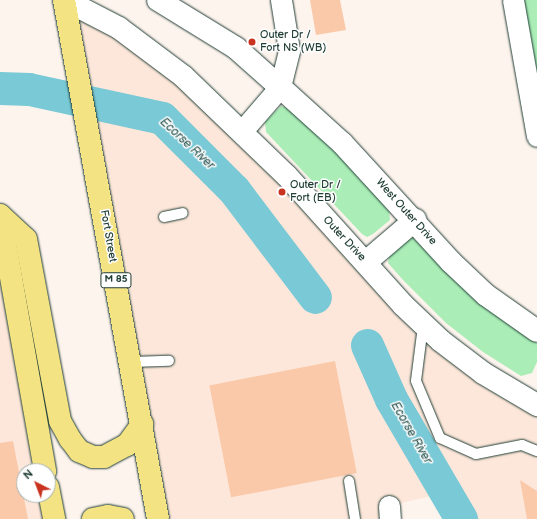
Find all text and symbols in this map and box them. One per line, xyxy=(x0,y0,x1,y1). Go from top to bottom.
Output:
place label: Outer Dr / Fort NS (WB) xyxy=(260,29,326,55)
marker: Outer Dr / Fort NS (WB) xyxy=(247,37,257,47)
water label: Ecorse River xyxy=(157,115,217,173)
street label: West Outer Drive xyxy=(373,176,439,248)
place label: Outer Dr / Fort (EB) xyxy=(290,179,341,205)
marker: Outer Dr / Fort (EB) xyxy=(277,187,287,197)
street label: Fort Street xyxy=(97,209,119,263)
street label: Outer Drive xyxy=(320,214,368,264)
road number: M 85 xyxy=(100,272,132,288)
water label: Ecorse River xyxy=(387,399,435,467)
north arrow xyxy=(16,463,56,503)
text: N xyxy=(21,467,36,482)

